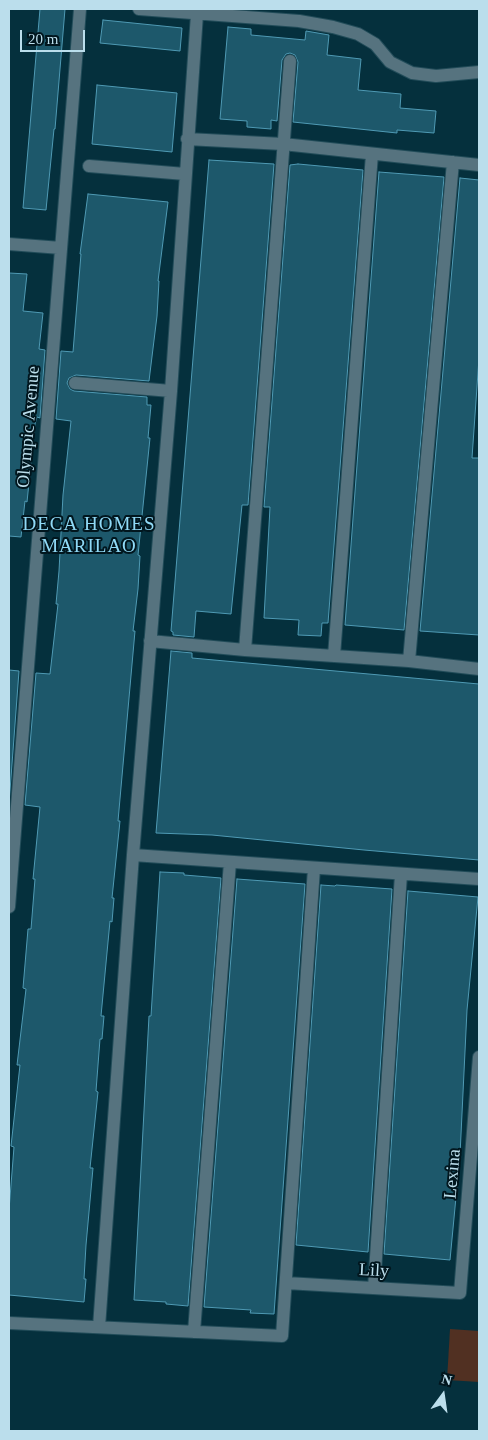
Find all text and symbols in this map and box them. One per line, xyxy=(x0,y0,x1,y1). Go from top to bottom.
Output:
scale bar xyxy=(22,20,88,52)
text: 20 m xyxy=(28,31,58,47)
street label: Olympic Avenue xyxy=(13,365,45,489)
district label: DECA HOMES MARILAO xyxy=(21,514,157,558)
street label: Lexina xyxy=(440,1148,466,1200)
street label: Lily xyxy=(358,1259,390,1283)
north arrow xyxy=(418,1370,468,1420)
text: N xyxy=(440,1371,453,1388)

